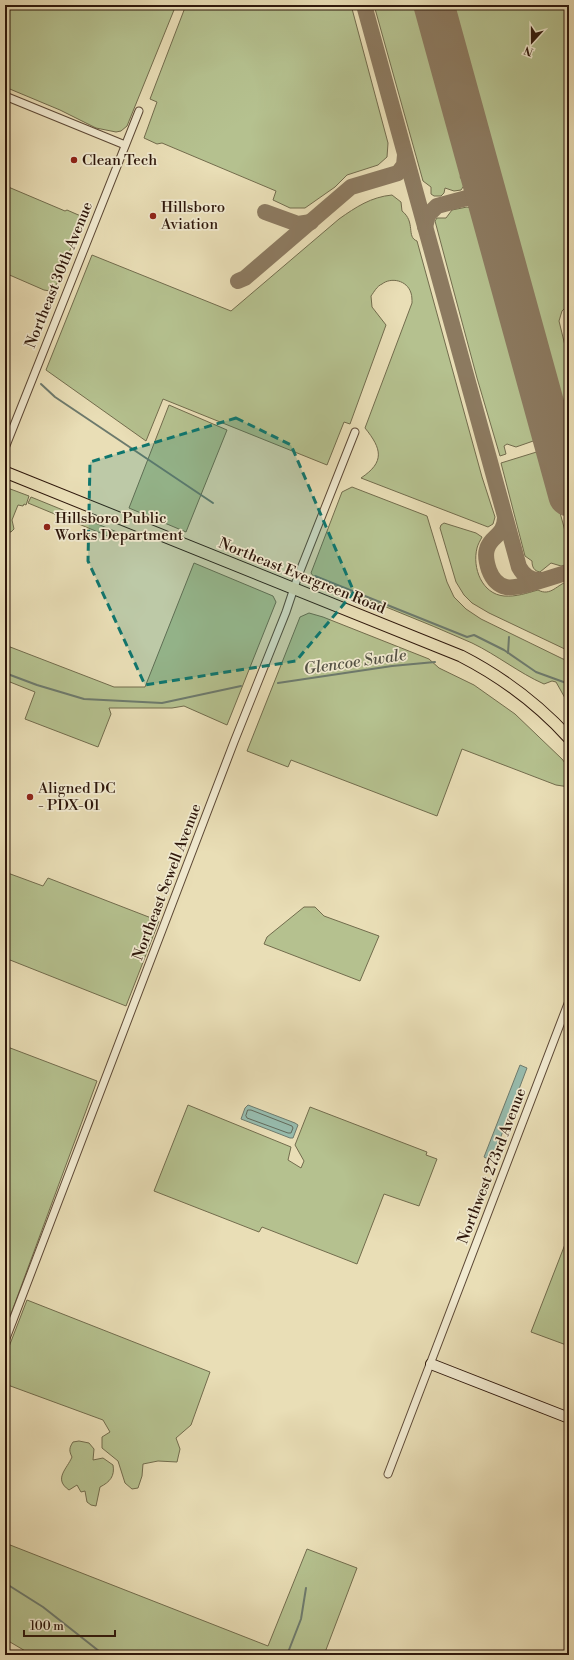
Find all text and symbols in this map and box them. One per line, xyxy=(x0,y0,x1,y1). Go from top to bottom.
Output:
north arrow xyxy=(512,22,552,62)
text: N xyxy=(522,42,535,58)
place label: Clean Tech xyxy=(82,151,157,170)
marker: Clean Tech xyxy=(69,155,79,165)
place label: Hillsboro Aviation xyxy=(160,198,225,234)
street label: Northeast 30th Avenue xyxy=(21,199,97,351)
marker: Hillsboro Aviation xyxy=(148,211,158,221)
place label: Hillsboro Public Works Department xyxy=(54,509,184,545)
marker: Hillsboro Public Works Department xyxy=(42,522,52,532)
street label: Northeast Evergreen Road xyxy=(216,534,389,618)
water label: Glencoe Swale xyxy=(302,645,408,679)
place label: Aligned DC - PDX-01 xyxy=(37,779,116,815)
marker: Aligned DC - PDX-01 xyxy=(25,792,35,802)
street label: Northeast Sewell Avenue xyxy=(128,801,206,963)
street label: Northwest 273rd Avenue xyxy=(454,1085,530,1247)
scale bar xyxy=(24,1612,115,1638)
text: 100 m xyxy=(30,1619,64,1634)

